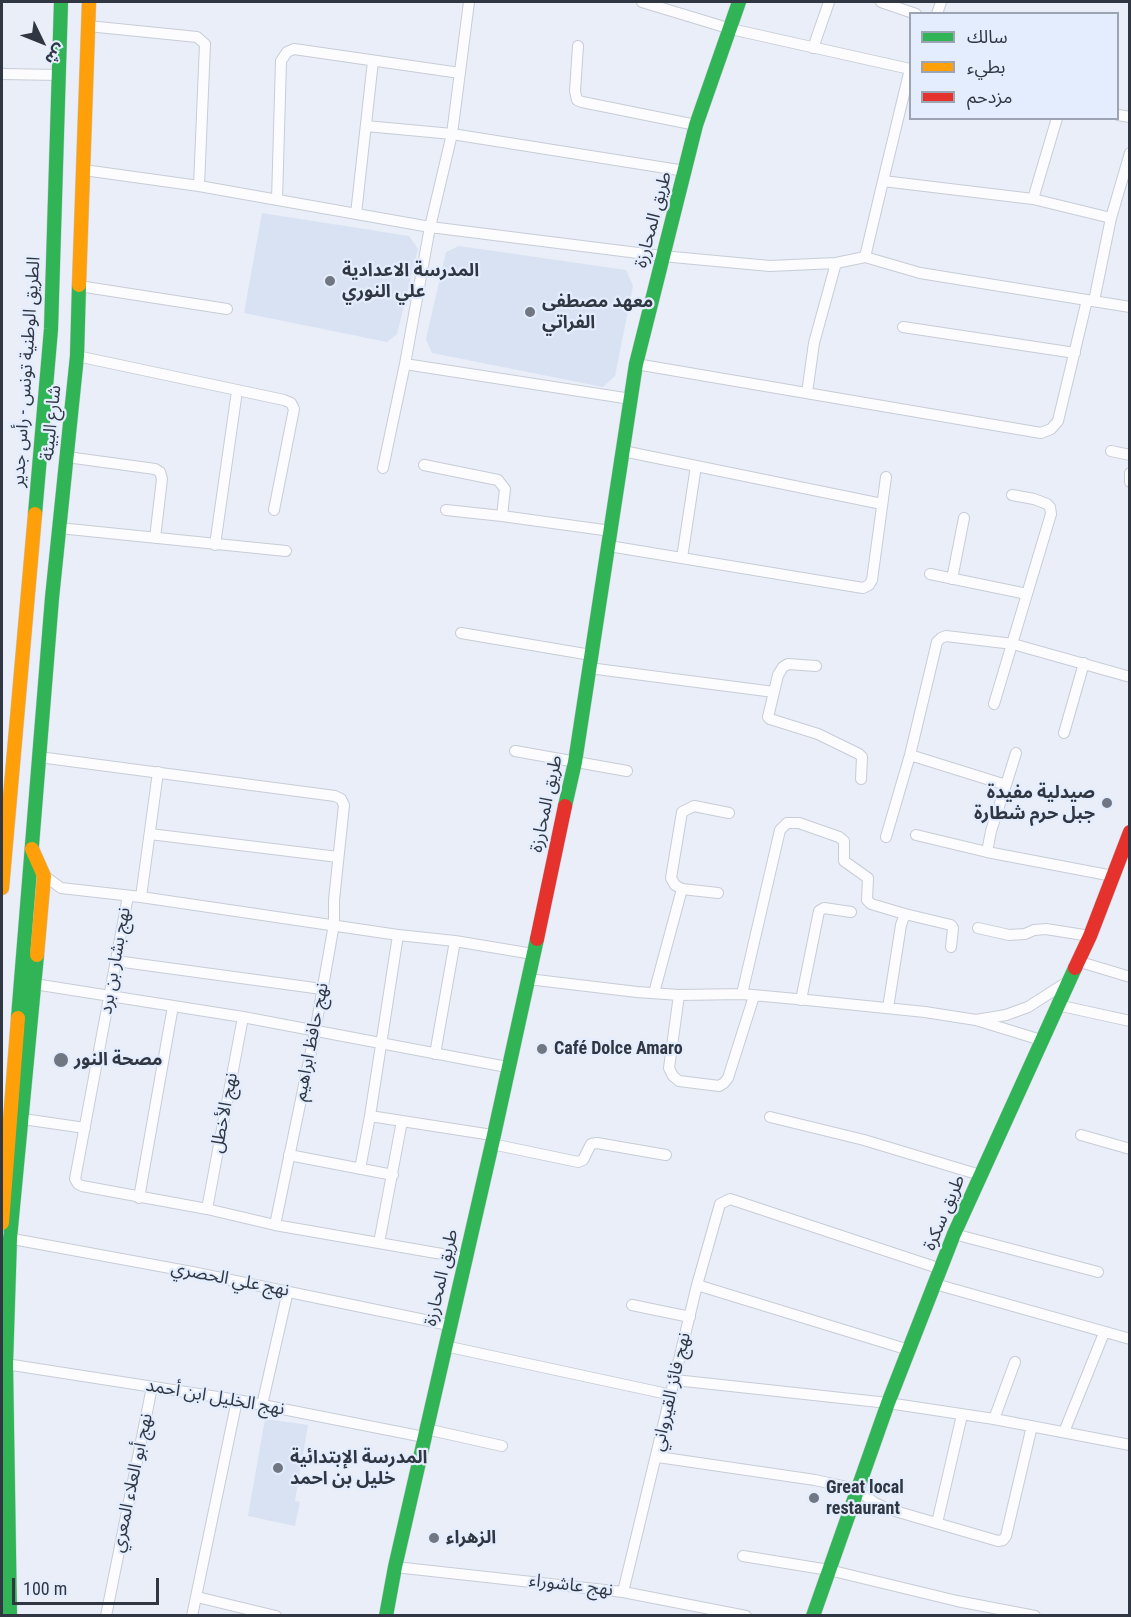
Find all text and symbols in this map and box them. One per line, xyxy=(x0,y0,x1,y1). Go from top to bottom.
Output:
north arrow xyxy=(12,12,72,72)
legend xyxy=(909,12,1119,120)
text: سالك xyxy=(967,26,1008,47)
text: ش xyxy=(41,40,70,69)
text: بطيء xyxy=(967,56,1005,77)
text: مزدحم xyxy=(967,86,1012,107)
street label: طريق المحارزة xyxy=(631,170,677,270)
street label: الطريق الوطنية تونس - رأس جدير xyxy=(8,256,46,488)
place label: المدرسة الاعدادية علي النوري xyxy=(342,260,479,302)
marker: المدرسة الاعدادية علي النوري xyxy=(323,274,337,288)
place label: معهد مصطفى الفراتي xyxy=(542,291,653,334)
marker: معهد مصطفى الفراتي xyxy=(523,305,537,319)
street label: شارع البيئة xyxy=(37,384,67,462)
street label: طريق المحارزة xyxy=(526,753,568,855)
place label: صيدلية مفيدة جبل حرم شطارة xyxy=(974,782,1095,824)
marker: صيدلية مفيدة جبل حرم شطارة xyxy=(1100,796,1114,810)
street label: نهج بشار بن برد xyxy=(96,906,136,1016)
street label: نهج حافظ ابراهيم xyxy=(290,981,334,1103)
place label: Café Dolce Amaro xyxy=(554,1038,683,1060)
marker: Café Dolce Amaro xyxy=(535,1042,549,1056)
place label: مصحة النور xyxy=(74,1049,162,1071)
marker: مصحة النور xyxy=(52,1051,70,1069)
street label: نهج الأخطل xyxy=(207,1071,243,1155)
street label: طريق سكرة xyxy=(919,1172,971,1254)
street label: طريق المحارزة xyxy=(420,1227,464,1329)
street label: نهج علي الحصري xyxy=(169,1258,291,1302)
street label: نهج فائز القيرواني xyxy=(648,1330,696,1454)
street label: نهج الخليل ابن أحمد xyxy=(144,1375,286,1421)
street label: نهج أبو العلاء المعري xyxy=(108,1411,158,1555)
place label: المدرسة الإبتدائية خليل بن احمد xyxy=(290,1447,427,1490)
marker: المدرسة الإبتدائية خليل بن احمد xyxy=(271,1461,285,1475)
place label: Great local restaurant xyxy=(826,1477,904,1520)
marker: Great local restaurant xyxy=(807,1491,821,1505)
place label: الزهراء xyxy=(446,1527,496,1549)
marker: الزهراء xyxy=(427,1531,441,1545)
scale bar xyxy=(15,1566,162,1604)
street label: نهج عاشوراء xyxy=(528,1570,614,1602)
text: 100 m xyxy=(23,1578,67,1599)

